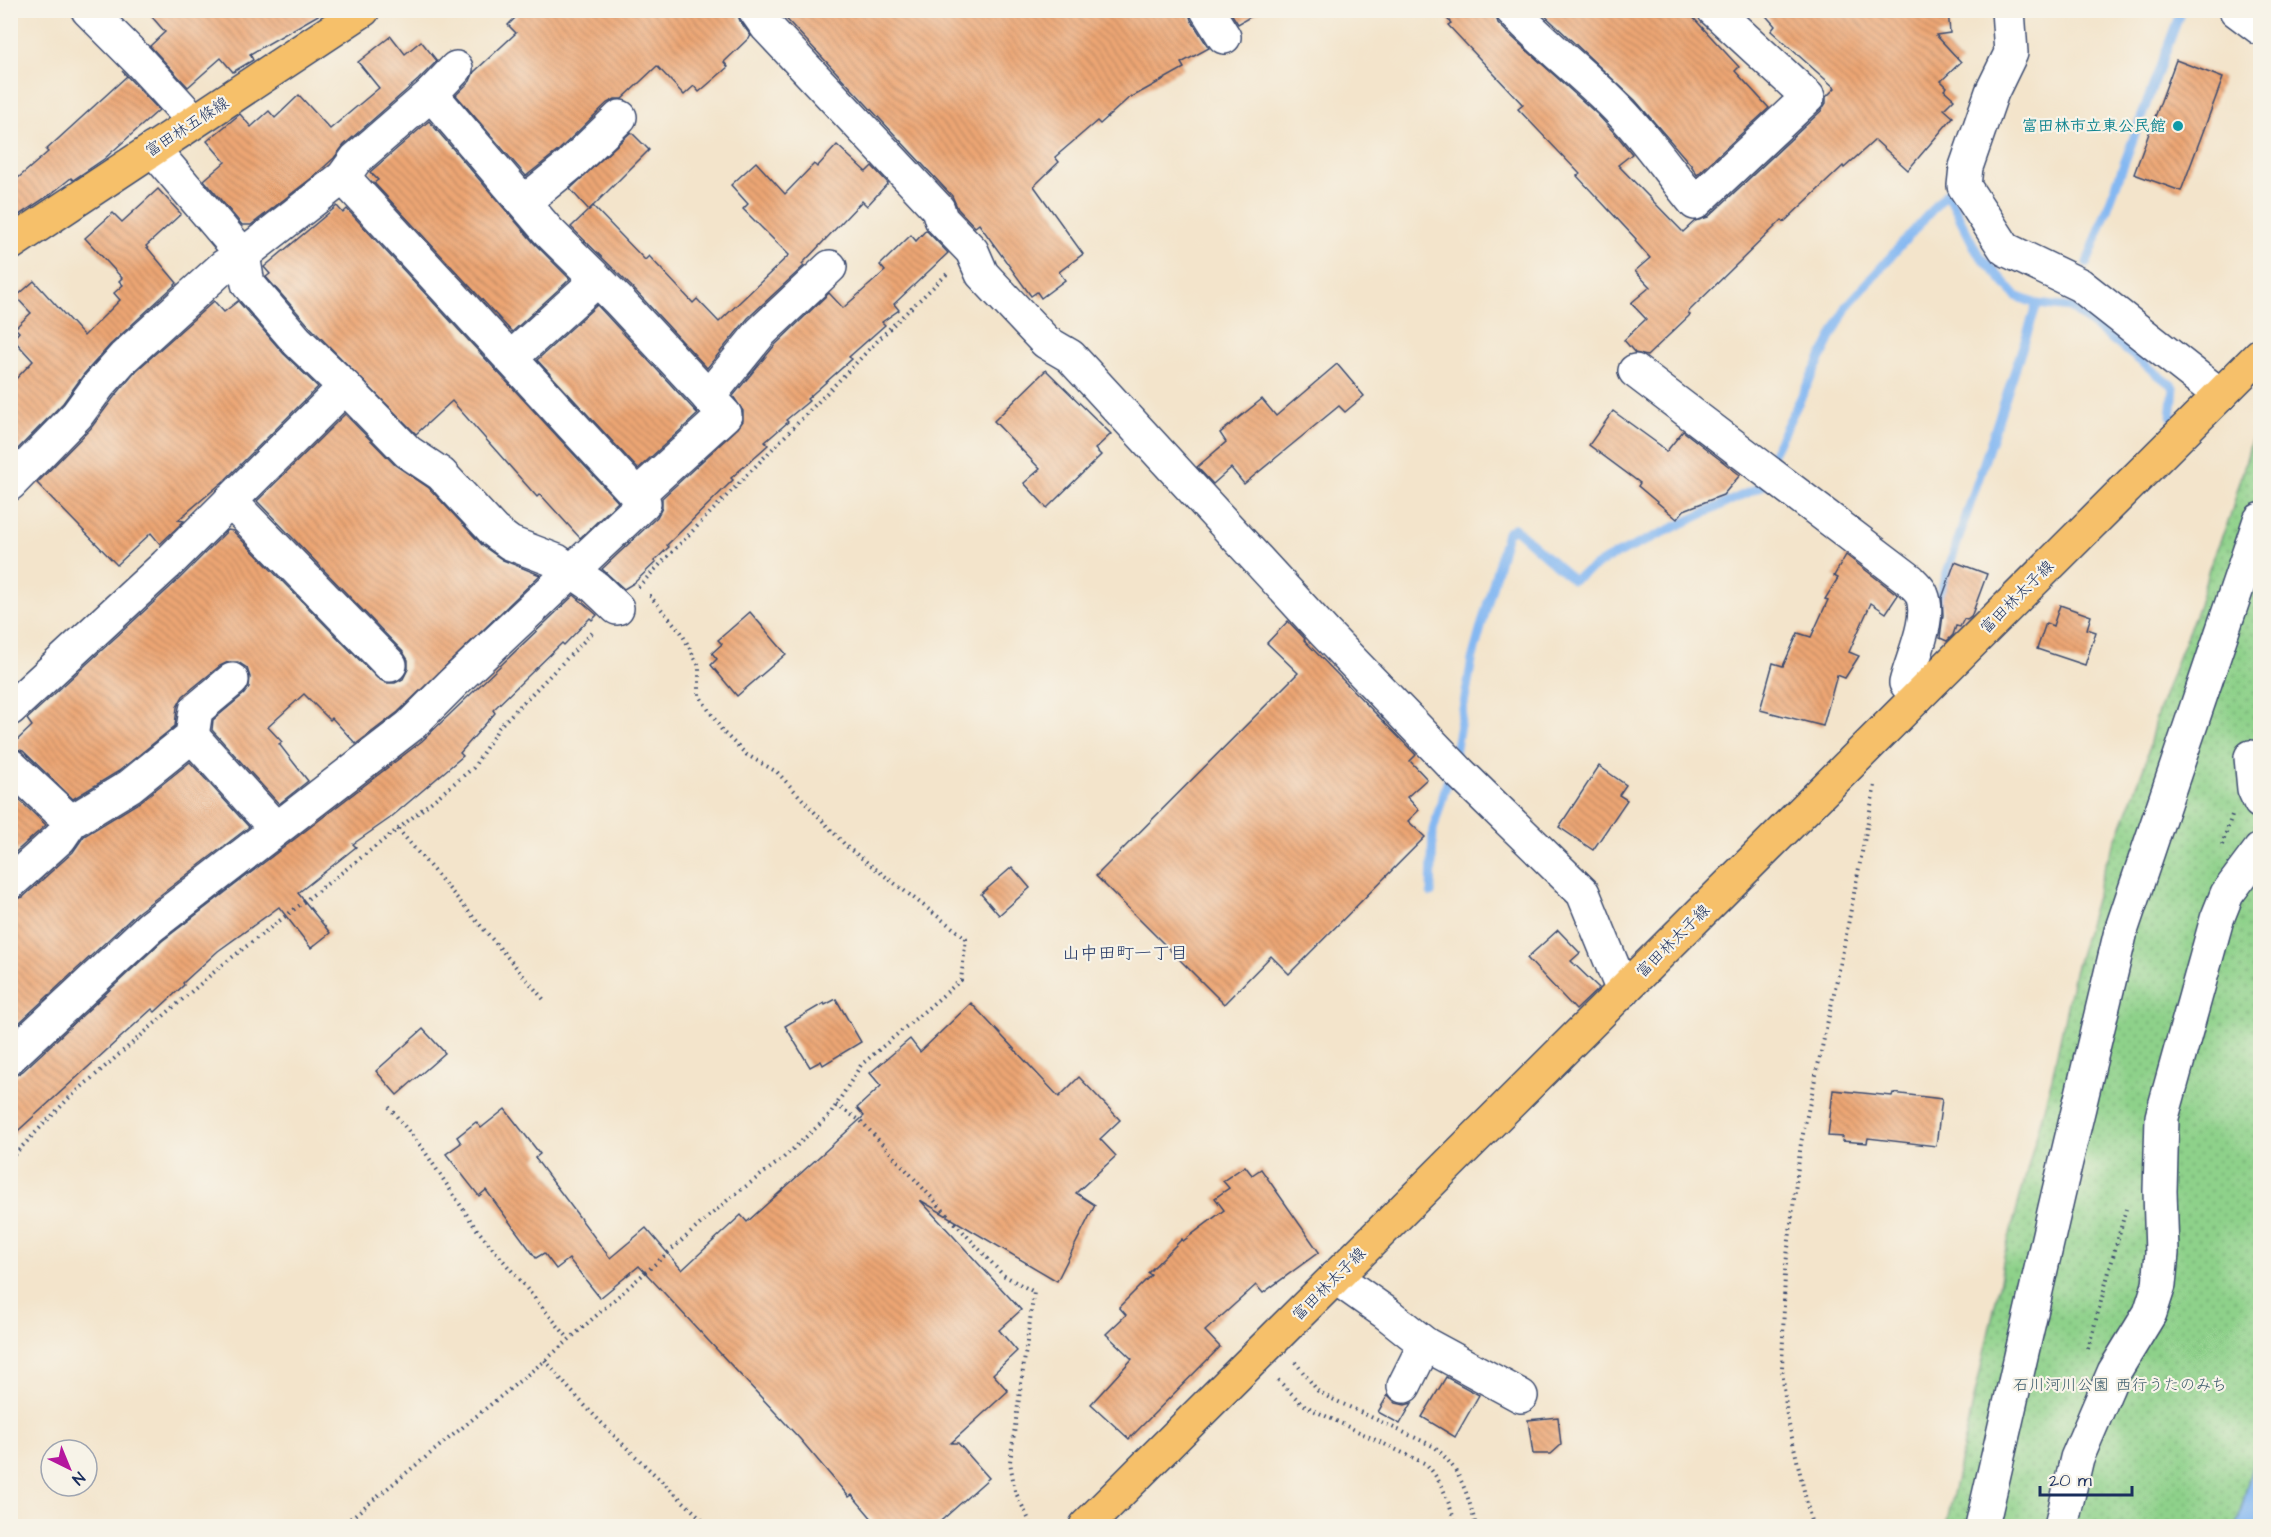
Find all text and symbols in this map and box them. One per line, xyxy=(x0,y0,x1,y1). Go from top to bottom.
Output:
street label: 富田林五條線 xyxy=(141,92,233,162)
place label: 富田林市立東公民館 xyxy=(2022,115,2166,137)
marker: 富田林市立東公民館 xyxy=(2171,119,2185,133)
street label: 富田林太子線 xyxy=(1975,555,2059,639)
street label: 富田林太子線 xyxy=(1631,899,1715,983)
district label: 山中田町一丁目 xyxy=(1062,941,1188,966)
street label: 富田林太子線 xyxy=(1287,1242,1371,1326)
park label: 石川河川公園 西行うたのみち xyxy=(2013,1374,2227,1396)
north arrow xyxy=(39,1438,99,1498)
scale bar xyxy=(2040,1459,2132,1497)
text: N xyxy=(67,1467,90,1490)
text: 20 m xyxy=(2049,1468,2092,1493)

